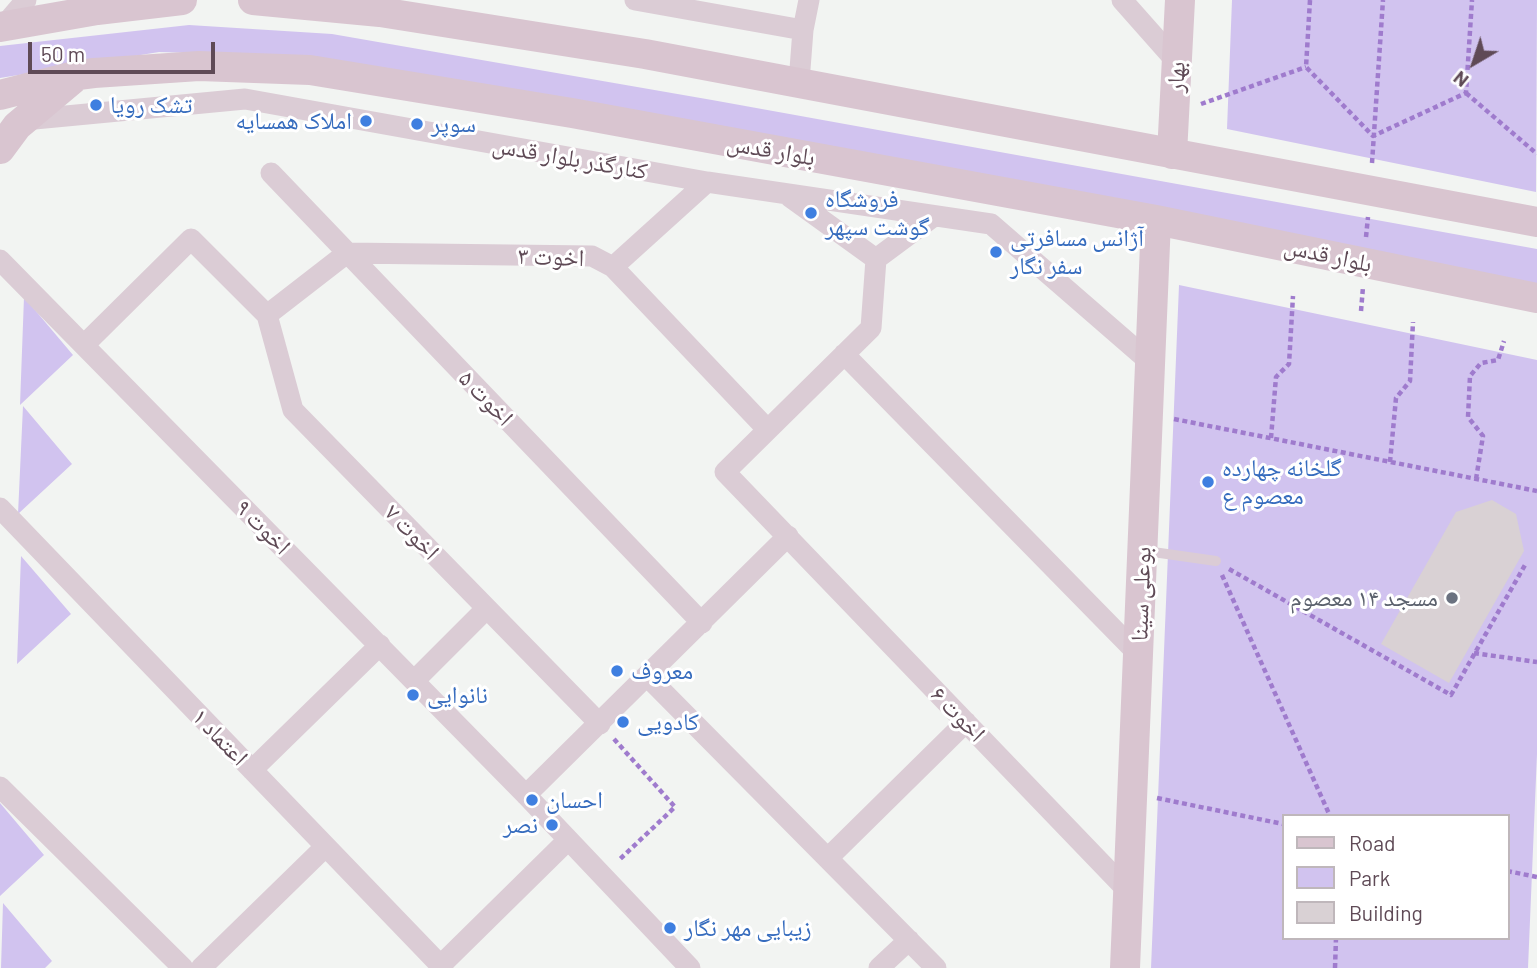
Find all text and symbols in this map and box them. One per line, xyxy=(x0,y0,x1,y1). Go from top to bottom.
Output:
scale bar xyxy=(32,28,219,72)
north arrow xyxy=(1439,28,1509,98)
text: 50 m xyxy=(41,41,85,66)
street label: بهار xyxy=(1161,61,1191,93)
text: N xyxy=(1448,67,1473,93)
place label: تشک رویا xyxy=(110,91,192,119)
marker: تشک رویا xyxy=(88,97,104,113)
place label: املاک همسایه xyxy=(235,107,352,135)
place label: سوپر xyxy=(431,110,476,138)
marker: املاک همسایه xyxy=(358,113,374,129)
marker: سوپر xyxy=(409,116,425,132)
street label: بلوار قدس xyxy=(725,128,817,172)
street label: کنارگذر بلوار قدس xyxy=(490,130,650,186)
place label: فروشگاه گوشت سپهر xyxy=(825,185,930,241)
marker: فروشگاه گوشت سپهر xyxy=(803,205,819,221)
place label: آژانس مسافرتی سفر نگار xyxy=(1010,224,1144,280)
street label: بلوار قدس xyxy=(1281,232,1375,278)
street label: اخوت ۳ xyxy=(517,241,585,273)
marker: آژانس مسافرتی سفر نگار xyxy=(988,244,1004,260)
street label: اخوت ۵ xyxy=(453,364,519,432)
place label: گلخانه چهارده معصوم ع xyxy=(1222,454,1342,510)
marker: گلخانه چهارده معصوم ع xyxy=(1200,474,1216,490)
street label: اخوت ۹ xyxy=(229,493,297,561)
street label: اخوت ۷ xyxy=(379,498,445,566)
street label: بوعلی سینا xyxy=(1125,546,1157,642)
place label: مسجد ۱۴ معصوم xyxy=(1290,584,1438,612)
marker: مسجد ۱۴ معصوم xyxy=(1444,590,1460,606)
place label: معروف xyxy=(631,657,693,685)
marker: معروف xyxy=(609,663,625,679)
street label: اخوت ۶ xyxy=(925,680,991,748)
place label: نانوایی xyxy=(427,681,488,709)
marker: نانوایی xyxy=(405,687,421,703)
street label: اعتماد ۱ xyxy=(186,703,254,771)
place label: کادویی xyxy=(637,708,699,736)
marker: کادویی xyxy=(615,714,631,730)
place label: احسان xyxy=(546,786,603,814)
marker: احسان xyxy=(524,792,540,808)
place label: نصر xyxy=(503,811,538,839)
legend xyxy=(1282,814,1509,940)
marker: نصر xyxy=(544,817,560,833)
text: Road xyxy=(1349,830,1395,855)
text: Park xyxy=(1349,865,1390,890)
text: Building xyxy=(1349,900,1423,925)
place label: زیبایی مهر نگار xyxy=(684,914,812,942)
marker: زیبایی مهر نگار xyxy=(662,920,678,936)

